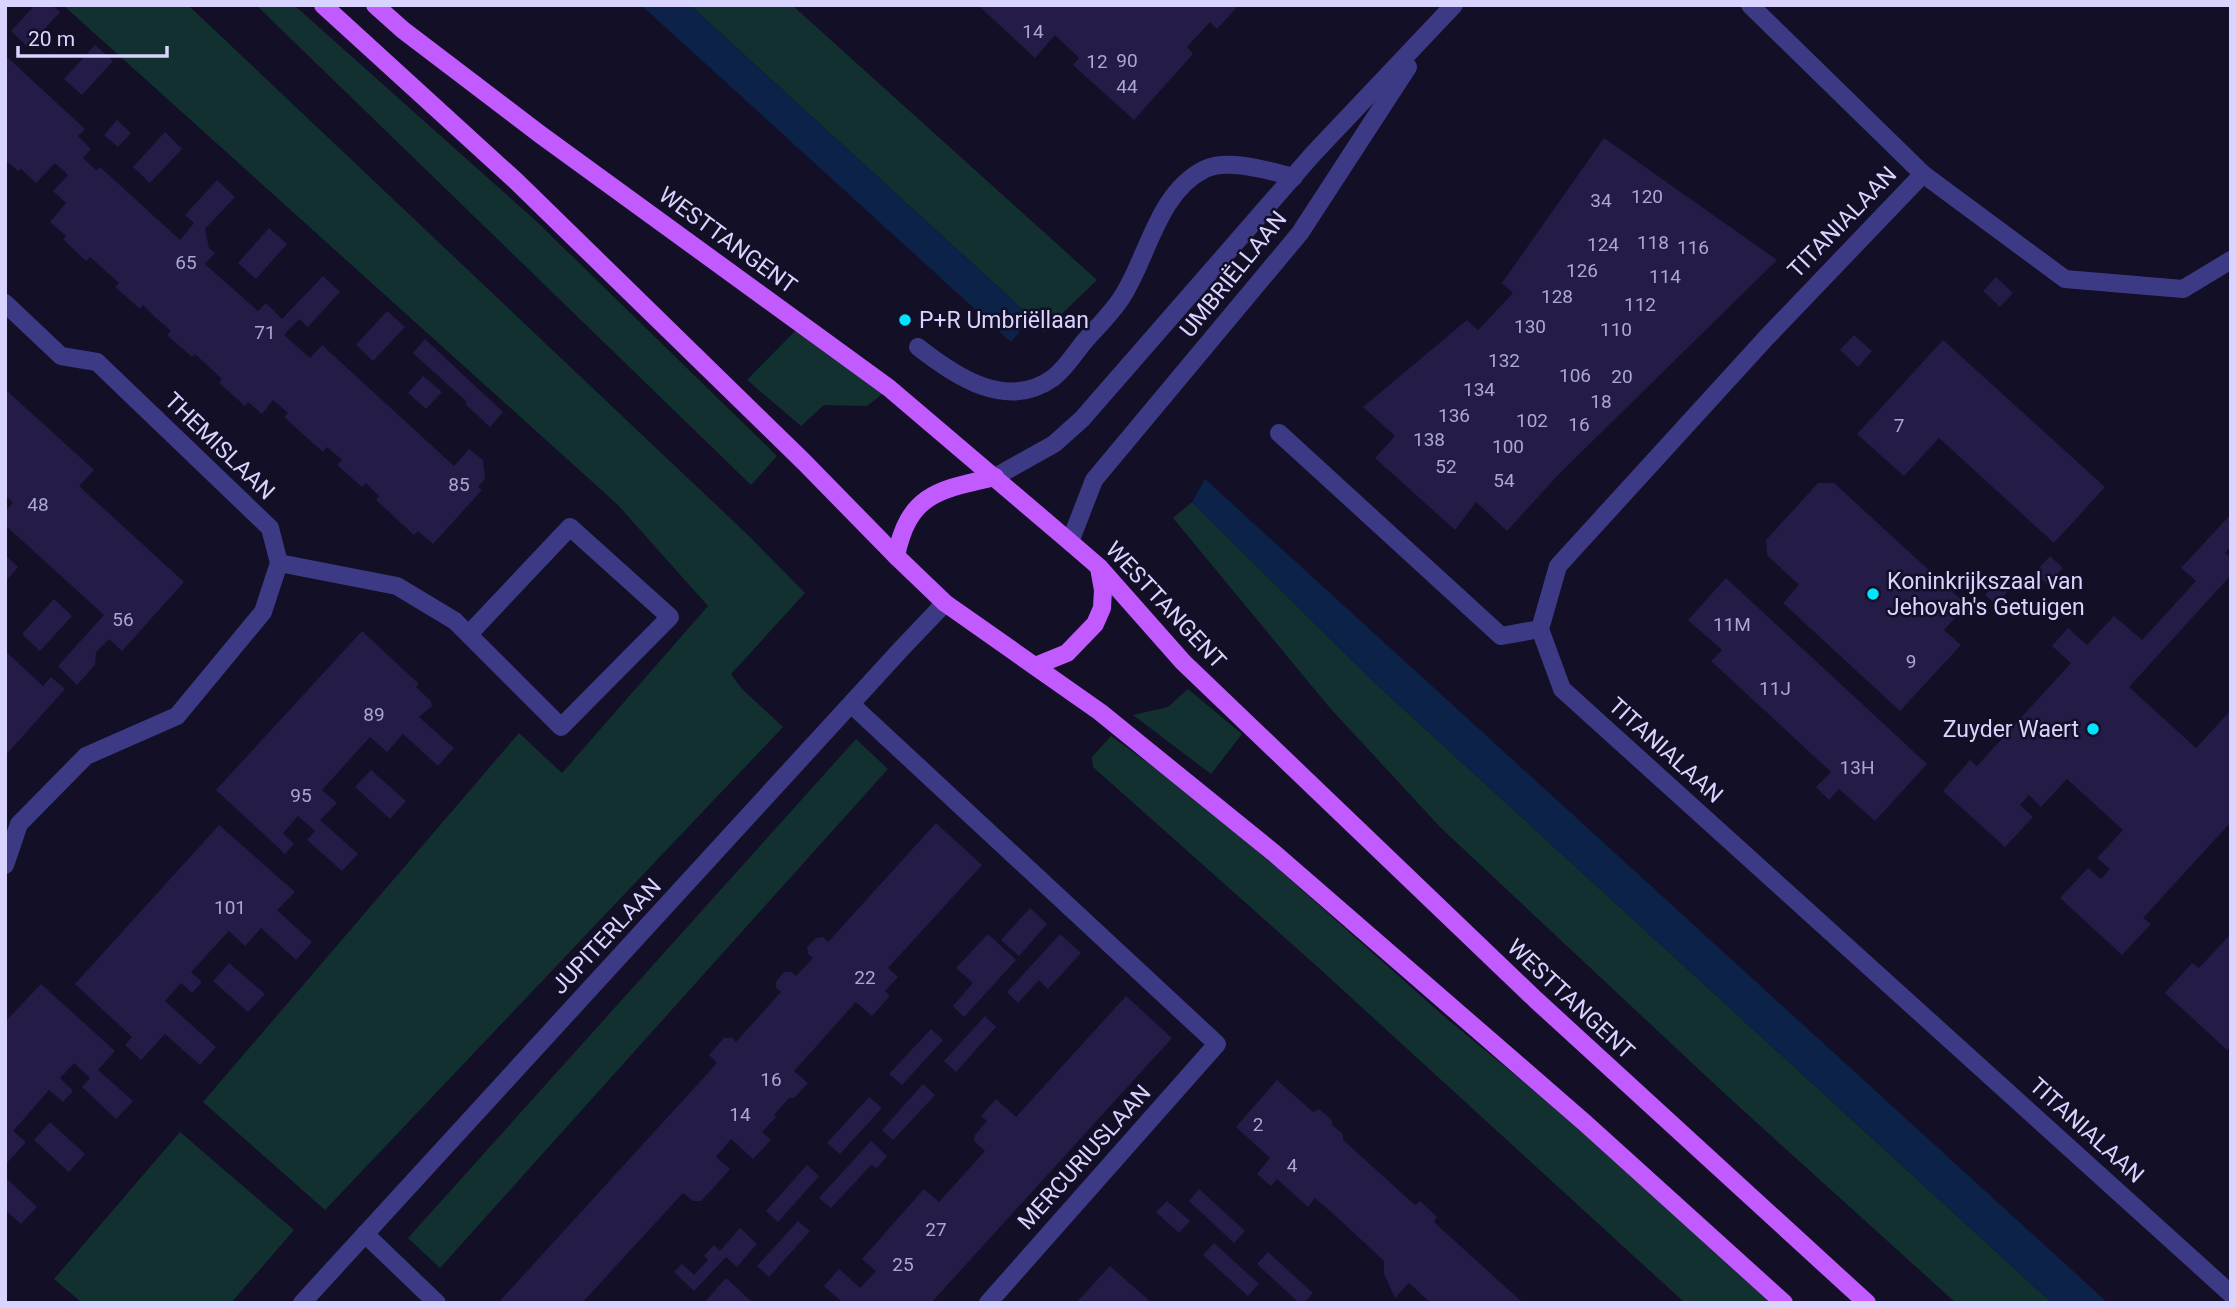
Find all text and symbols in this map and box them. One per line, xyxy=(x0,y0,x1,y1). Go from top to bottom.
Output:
scale bar xyxy=(18,14,166,58)
house number: 14 xyxy=(1022,20,1044,43)
text: 20 m xyxy=(28,27,75,51)
house number: 90 xyxy=(1116,49,1138,72)
house number: 12 xyxy=(1086,50,1108,73)
house number: 44 xyxy=(1116,75,1138,98)
street label: TITANIALAAN xyxy=(1782,161,1902,284)
street label: WESTTANGENT xyxy=(653,181,802,300)
house number: 120 xyxy=(1631,185,1663,208)
house number: 34 xyxy=(1590,189,1612,212)
street label: UMBRIËLLAAN xyxy=(1174,206,1292,343)
house number: 118 xyxy=(1637,231,1669,254)
house number: 124 xyxy=(1587,233,1619,256)
house number: 116 xyxy=(1677,236,1709,259)
house number: 65 xyxy=(175,251,197,274)
house number: 126 xyxy=(1566,259,1598,282)
house number: 114 xyxy=(1649,265,1681,288)
house number: 128 xyxy=(1541,285,1573,308)
house number: 112 xyxy=(1624,293,1656,316)
place label: P+R Umbriëllaan xyxy=(919,307,1089,334)
marker: P+R Umbriëllaan xyxy=(897,312,913,328)
house number: 130 xyxy=(1514,315,1546,338)
house number: 110 xyxy=(1600,318,1632,341)
house number: 71 xyxy=(254,321,276,344)
house number: 132 xyxy=(1488,349,1520,372)
house number: 106 xyxy=(1559,364,1591,387)
house number: 20 xyxy=(1611,365,1633,388)
house number: 134 xyxy=(1463,378,1495,401)
street label: THEMISLAAN xyxy=(159,387,280,505)
house number: 18 xyxy=(1590,390,1612,413)
house number: 136 xyxy=(1438,404,1470,427)
house number: 102 xyxy=(1516,409,1548,432)
house number: 16 xyxy=(1568,413,1590,436)
house number: 7 xyxy=(1894,414,1904,437)
house number: 138 xyxy=(1413,428,1445,451)
house number: 100 xyxy=(1492,435,1524,458)
house number: 52 xyxy=(1435,455,1457,478)
house number: 54 xyxy=(1493,469,1515,492)
house number: 85 xyxy=(448,473,470,496)
house number: 48 xyxy=(27,493,49,516)
street label: WESTTANGENT xyxy=(1100,536,1232,675)
place label: Koninkrijkszaal van Jehovah's Getuigen xyxy=(1887,568,2085,621)
marker: Koninkrijkszaal van Jehovah's Getuigen xyxy=(1865,586,1881,602)
house number: 56 xyxy=(112,608,134,631)
house number: 11M xyxy=(1713,613,1751,636)
house number: 9 xyxy=(1906,650,1916,673)
house number: 11J xyxy=(1759,677,1791,700)
street label: TITANIALAAN xyxy=(1603,692,1728,809)
house number: 89 xyxy=(363,703,385,726)
place label: Zuyder Waert xyxy=(1943,716,2079,743)
marker: Zuyder Waert xyxy=(2085,721,2101,737)
house number: 13H xyxy=(1840,756,1874,779)
house number: 95 xyxy=(290,784,312,807)
street label: JUPITERLAAN xyxy=(546,873,667,1000)
house number: 101 xyxy=(214,896,246,919)
street label: WESTTANGENT xyxy=(1502,934,1640,1065)
house number: 22 xyxy=(854,966,876,989)
house number: 16 xyxy=(760,1068,782,1091)
street label: TITANIALAAN xyxy=(2024,1072,2149,1189)
street label: MERCURIUSLAAN xyxy=(1012,1079,1156,1235)
house number: 14 xyxy=(729,1103,751,1126)
house number: 2 xyxy=(1253,1113,1263,1136)
house number: 4 xyxy=(1287,1154,1298,1177)
house number: 27 xyxy=(925,1218,947,1241)
house number: 25 xyxy=(892,1253,914,1276)

